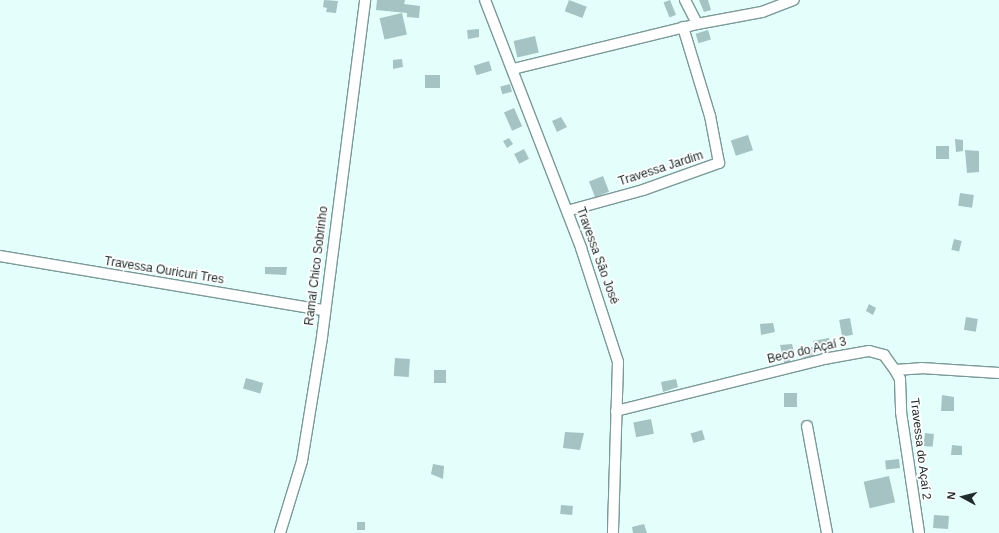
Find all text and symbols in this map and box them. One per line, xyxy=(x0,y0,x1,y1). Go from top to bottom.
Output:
street label: Travessa Jardim xyxy=(617,149,705,189)
street label: Travessa São José xyxy=(573,205,621,307)
street label: Ramal Chico Sobrinho xyxy=(303,206,331,326)
street label: Travessa Ouricuri Tres xyxy=(103,254,225,288)
street label: Beco do Açaí 3 xyxy=(766,335,848,367)
street label: Travessa do Açaí 2 xyxy=(907,397,933,501)
north arrow xyxy=(943,477,983,517)
text: N xyxy=(945,491,958,500)

